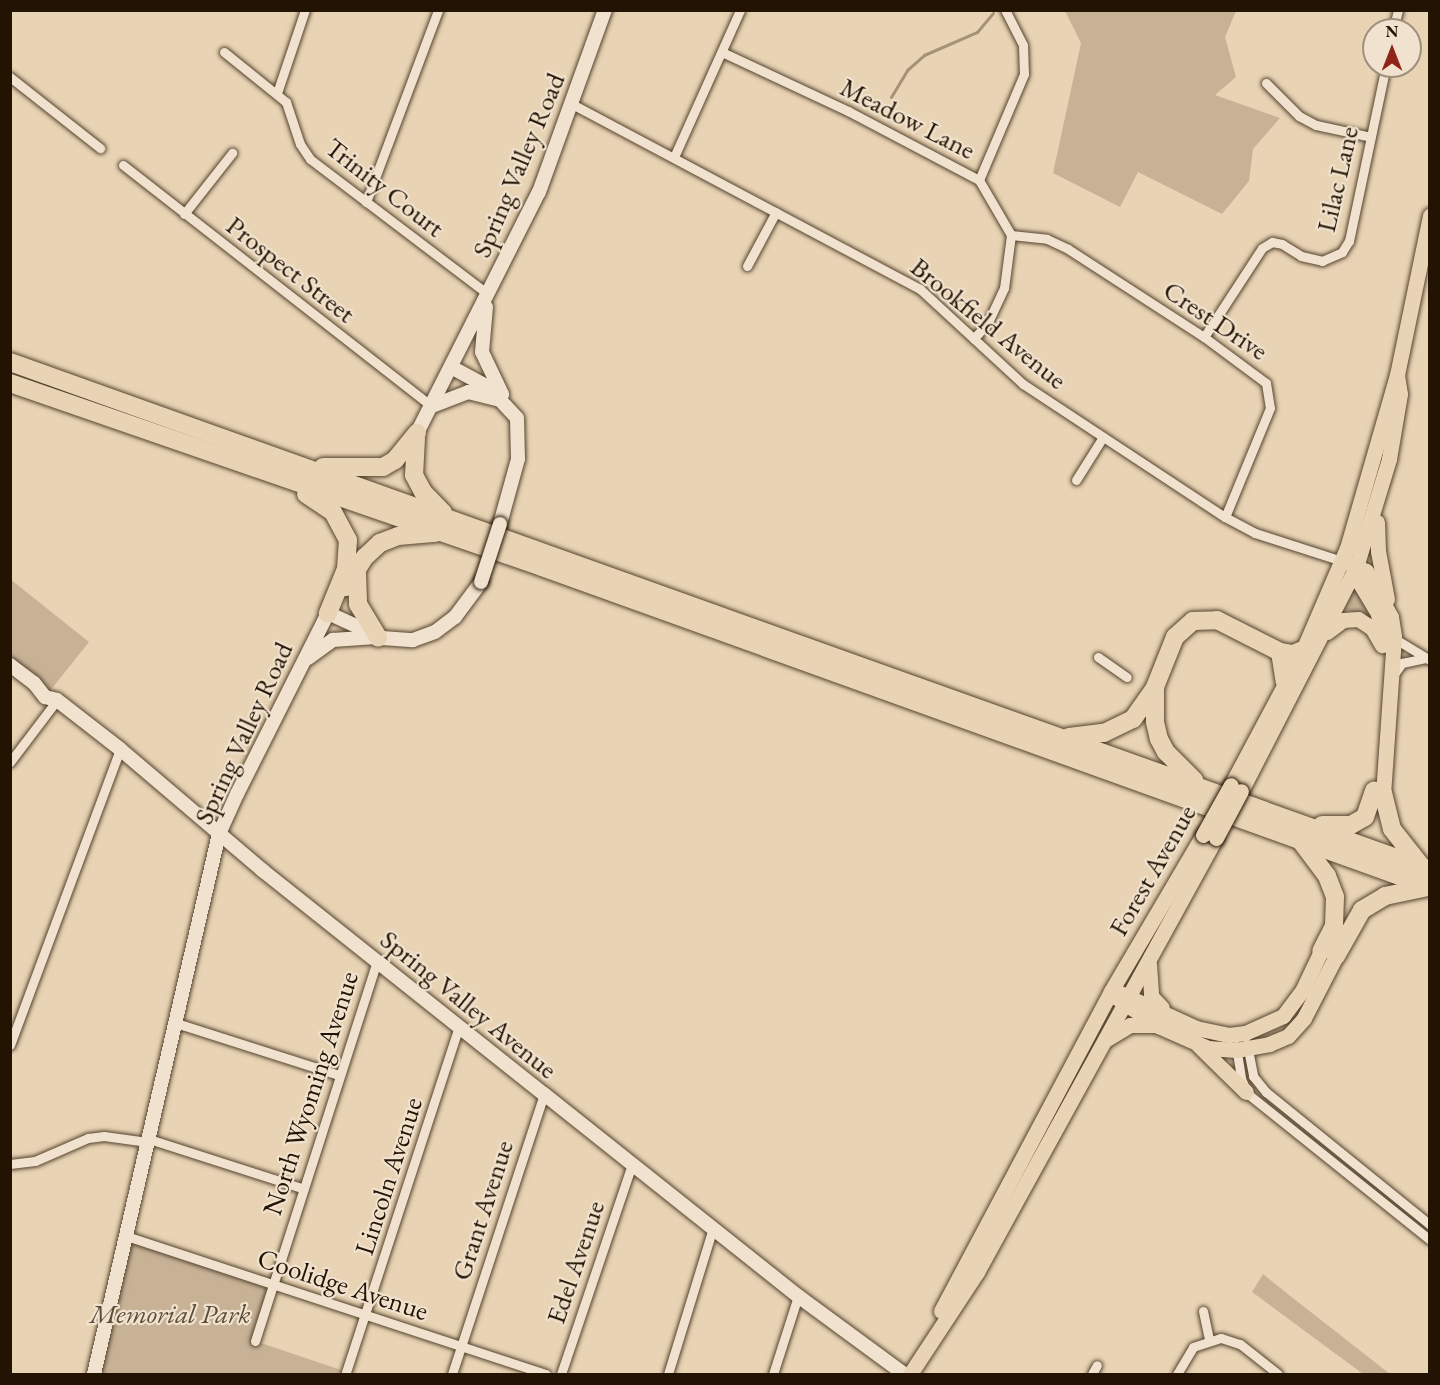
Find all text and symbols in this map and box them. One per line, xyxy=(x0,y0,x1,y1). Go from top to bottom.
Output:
north arrow xyxy=(1362,18,1422,78)
text: N xyxy=(1386,21,1398,42)
street label: Spring Valley Road xyxy=(465,68,571,262)
street label: Meadow Lane xyxy=(835,70,981,166)
street label: Lilac Lane xyxy=(1309,123,1365,235)
street label: Trinity Court xyxy=(319,131,451,243)
street label: Prospect Street xyxy=(220,209,362,329)
street label: Brookfield Avenue xyxy=(904,250,1074,396)
street label: Crest Drive xyxy=(1158,273,1274,367)
street label: Spring Valley Road xyxy=(187,637,299,829)
street label: Forest Avenue xyxy=(1101,799,1203,941)
street label: Spring Valley Avenue xyxy=(374,923,564,1085)
street label: North Wyoming Avenue xyxy=(255,967,365,1219)
street label: Lincoln Avenue xyxy=(347,1093,429,1259)
street label: Grant Avenue xyxy=(444,1136,520,1284)
street label: Edel Avenue xyxy=(539,1196,611,1328)
street label: Coolidge Avenue xyxy=(254,1241,432,1327)
park label: Memorial Park xyxy=(90,1298,250,1330)

